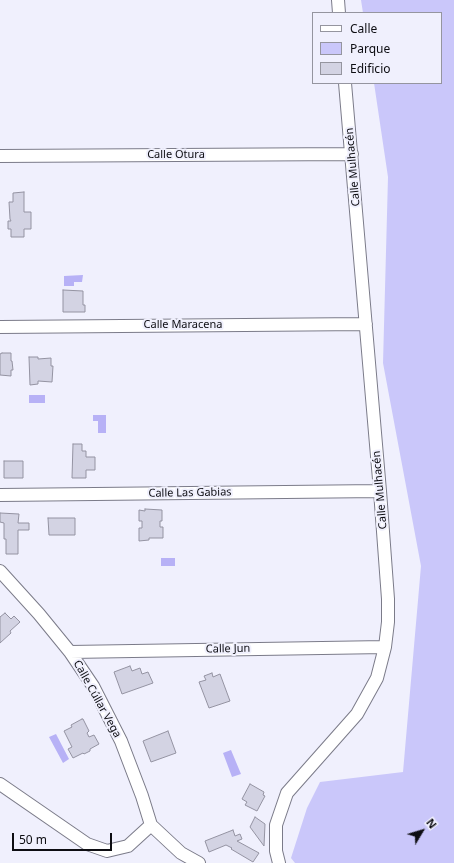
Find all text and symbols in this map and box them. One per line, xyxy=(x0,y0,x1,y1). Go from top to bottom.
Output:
legend xyxy=(312,12,442,84)
text: Calle xyxy=(350,20,377,37)
text: Parque xyxy=(350,40,390,57)
text: Edificio xyxy=(350,60,391,77)
street label: Calle Mulhacén xyxy=(343,127,363,207)
street label: Calle Otura xyxy=(147,148,205,162)
street label: Calle Maracena xyxy=(144,318,222,332)
street label: Calle Mulhacén xyxy=(370,450,390,530)
street label: Calle Las Gabias xyxy=(148,486,232,500)
street label: Calle Jun xyxy=(206,642,250,656)
street label: Calle Cúllar Vega xyxy=(70,658,124,740)
north arrow xyxy=(402,811,442,851)
text: N xyxy=(423,815,441,831)
scale bar xyxy=(14,825,114,851)
text: 50 m xyxy=(19,831,47,848)

